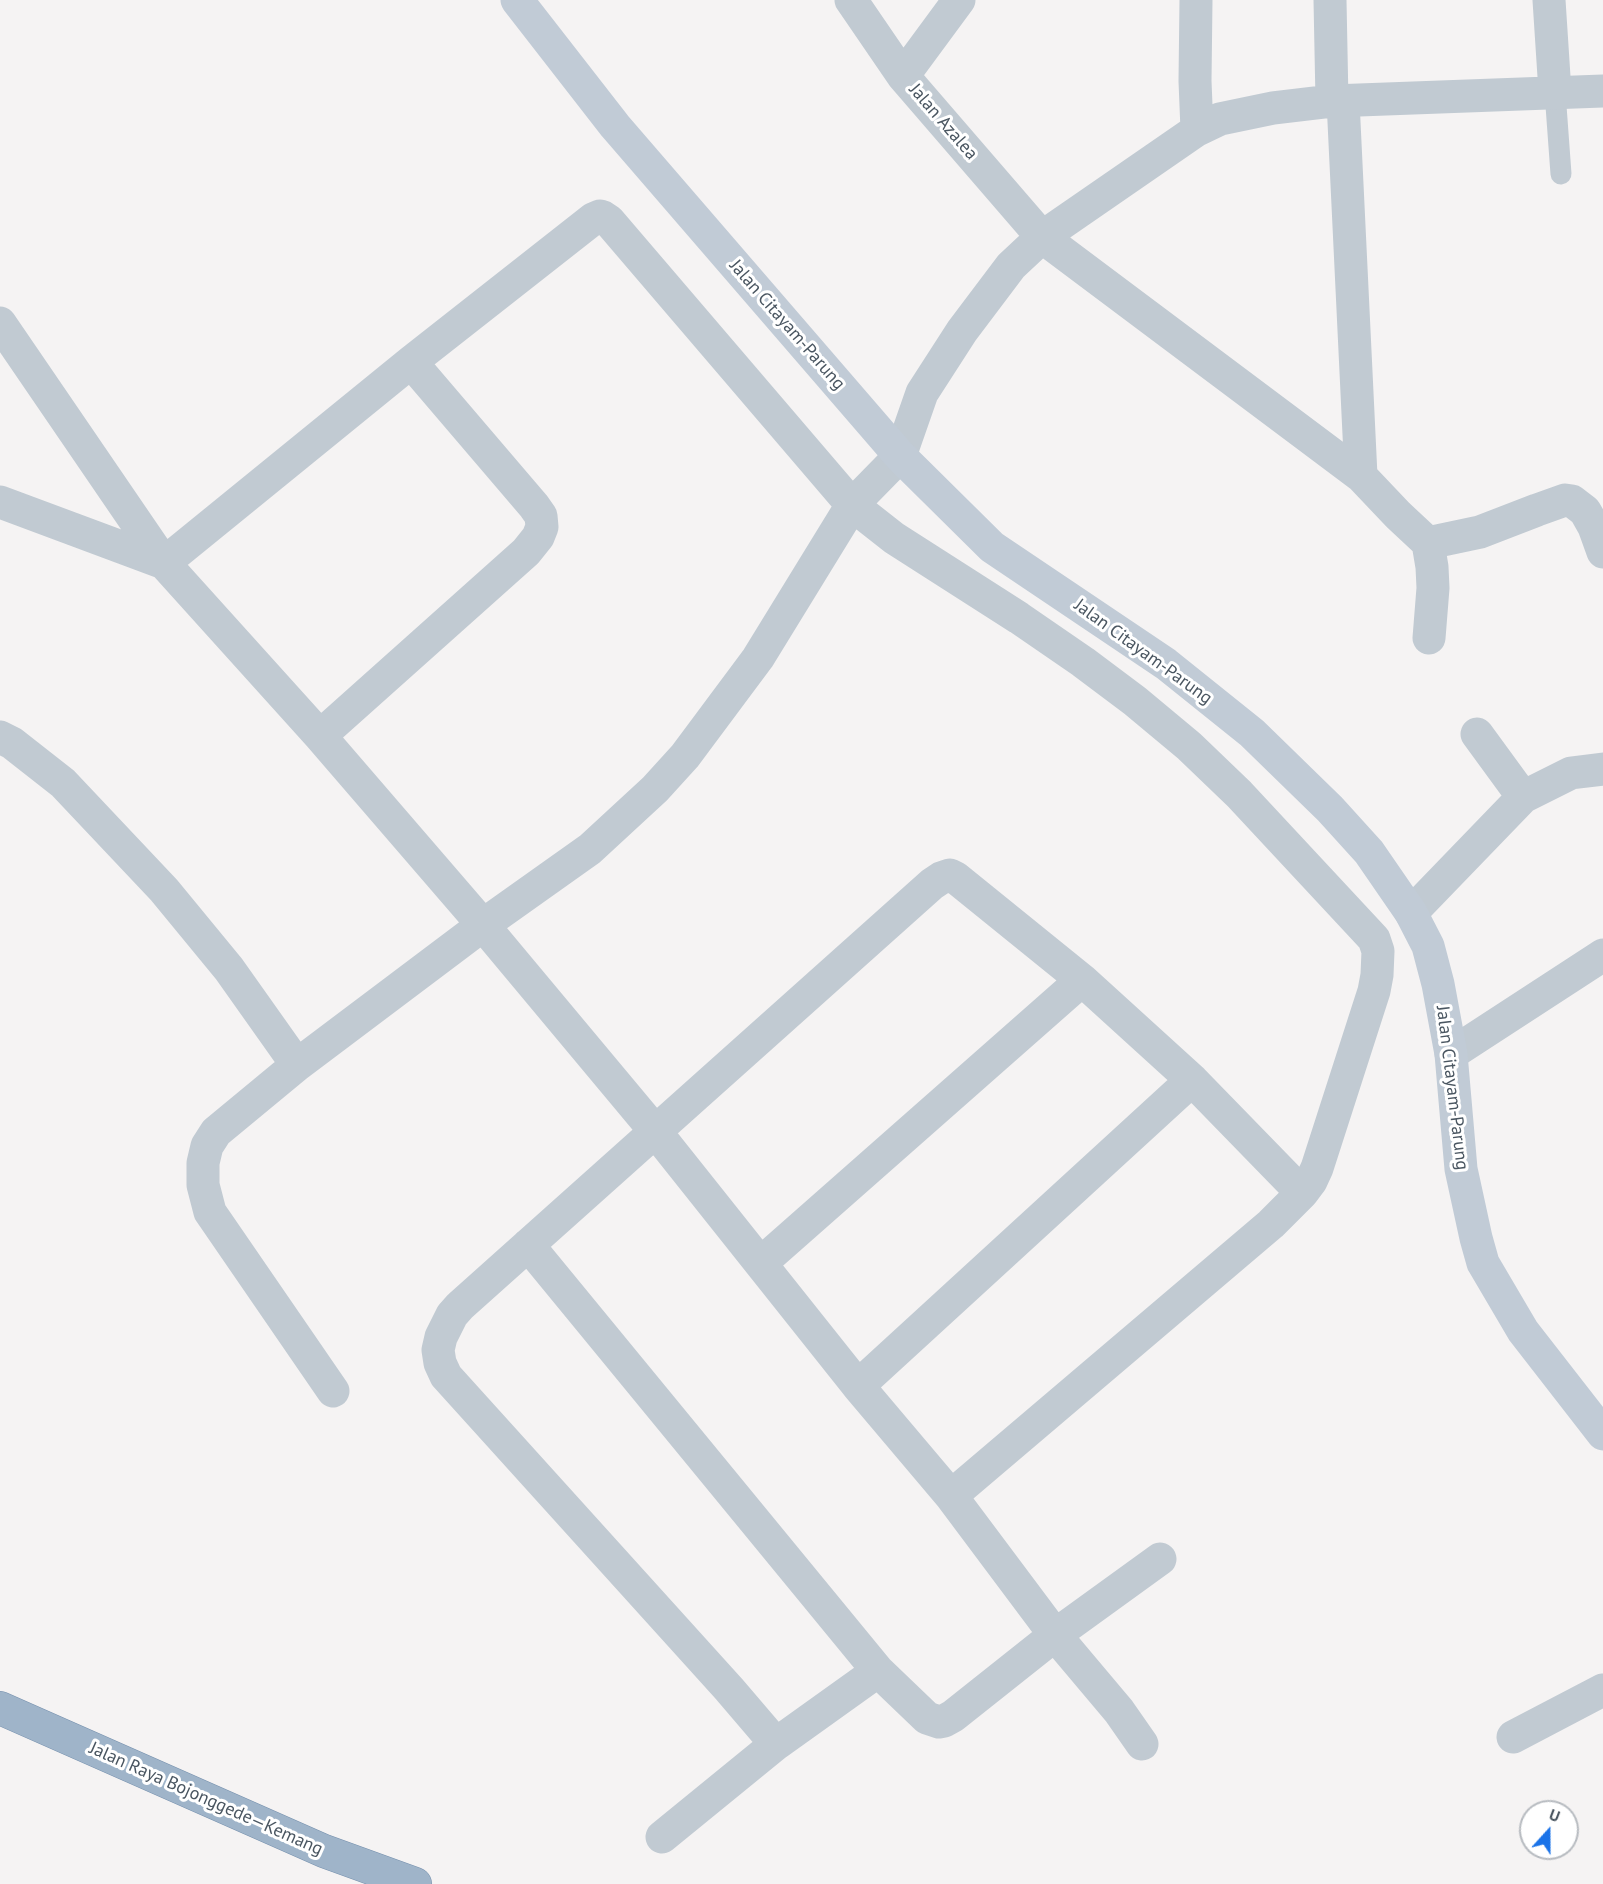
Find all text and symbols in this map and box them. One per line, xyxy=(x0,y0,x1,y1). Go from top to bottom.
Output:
street label: Jalan Azalea xyxy=(904,80,982,164)
street label: Jalan Citayam-Parung xyxy=(725,256,849,394)
street label: Jalan Citayam-Parung xyxy=(1070,595,1216,709)
street label: Jalan Citayam-Parung xyxy=(1431,1005,1473,1171)
street label: Jalan Raya Bojonggede—Kemang xyxy=(86,1738,326,1860)
north arrow xyxy=(1519,1800,1579,1860)
text: U xyxy=(1546,1804,1563,1826)

